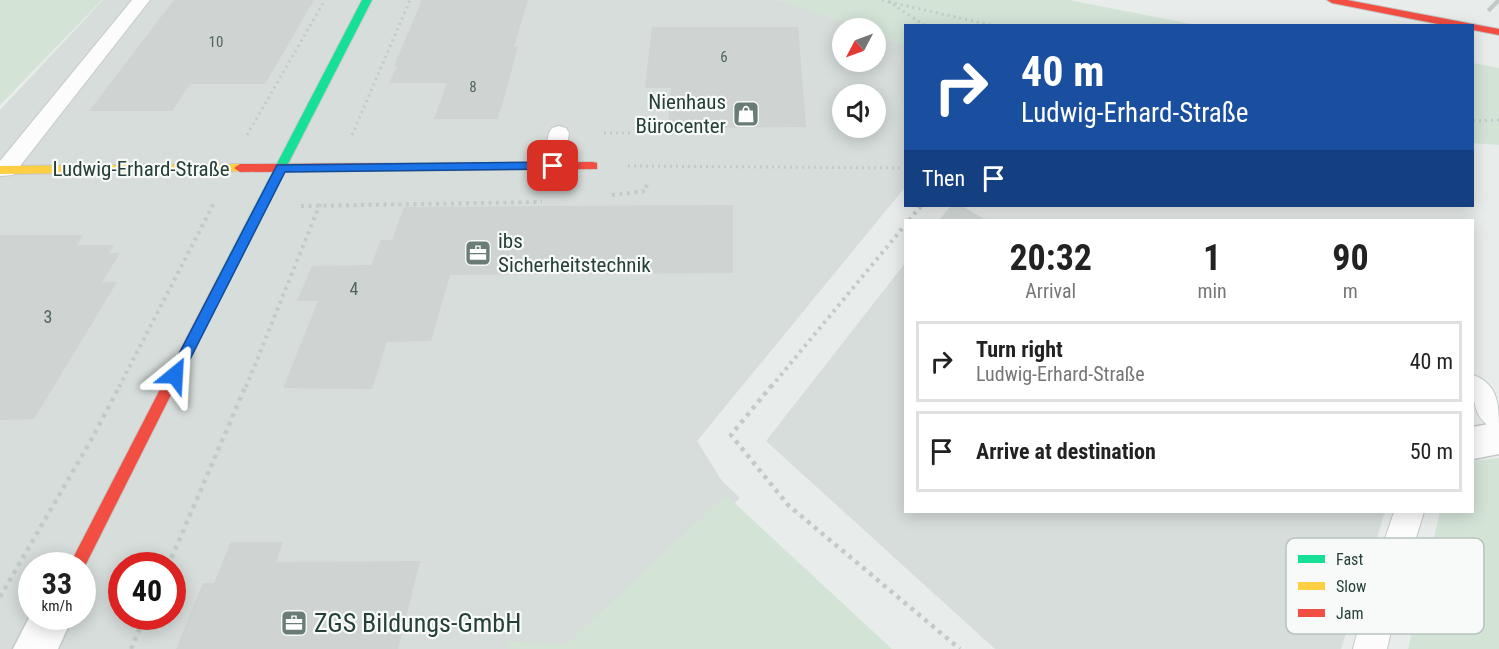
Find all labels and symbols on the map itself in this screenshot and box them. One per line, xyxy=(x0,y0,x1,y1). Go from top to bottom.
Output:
north arrow xyxy=(832,18,886,72)
house number: 10 xyxy=(209,33,223,51)
house number: 6 xyxy=(720,48,728,66)
house number: 8 xyxy=(469,78,477,96)
place label: Nienhaus Bürocenter xyxy=(635,90,726,138)
shop icon: Nienhaus Bürocenter xyxy=(731,99,761,129)
pin xyxy=(527,140,578,191)
street label: Ludwig-Erhard-Straße xyxy=(53,157,230,181)
place label: ibs Sicherheitstechnik xyxy=(498,229,651,277)
office icon: ibs Sicherheitstechnik xyxy=(463,238,493,268)
house number: 4 xyxy=(350,278,359,299)
house number: 3 xyxy=(44,306,52,327)
position arrow xyxy=(143,343,207,407)
legend xyxy=(1286,538,1484,634)
text: Fast xyxy=(1336,550,1363,569)
speed limit sign: 40 xyxy=(108,552,186,630)
text: Slow xyxy=(1336,577,1366,596)
text: Jam xyxy=(1336,604,1363,623)
office icon: ZGS Bildungs-GmbH xyxy=(279,608,309,638)
place label: ZGS Bildungs-GmbH xyxy=(314,608,521,638)

